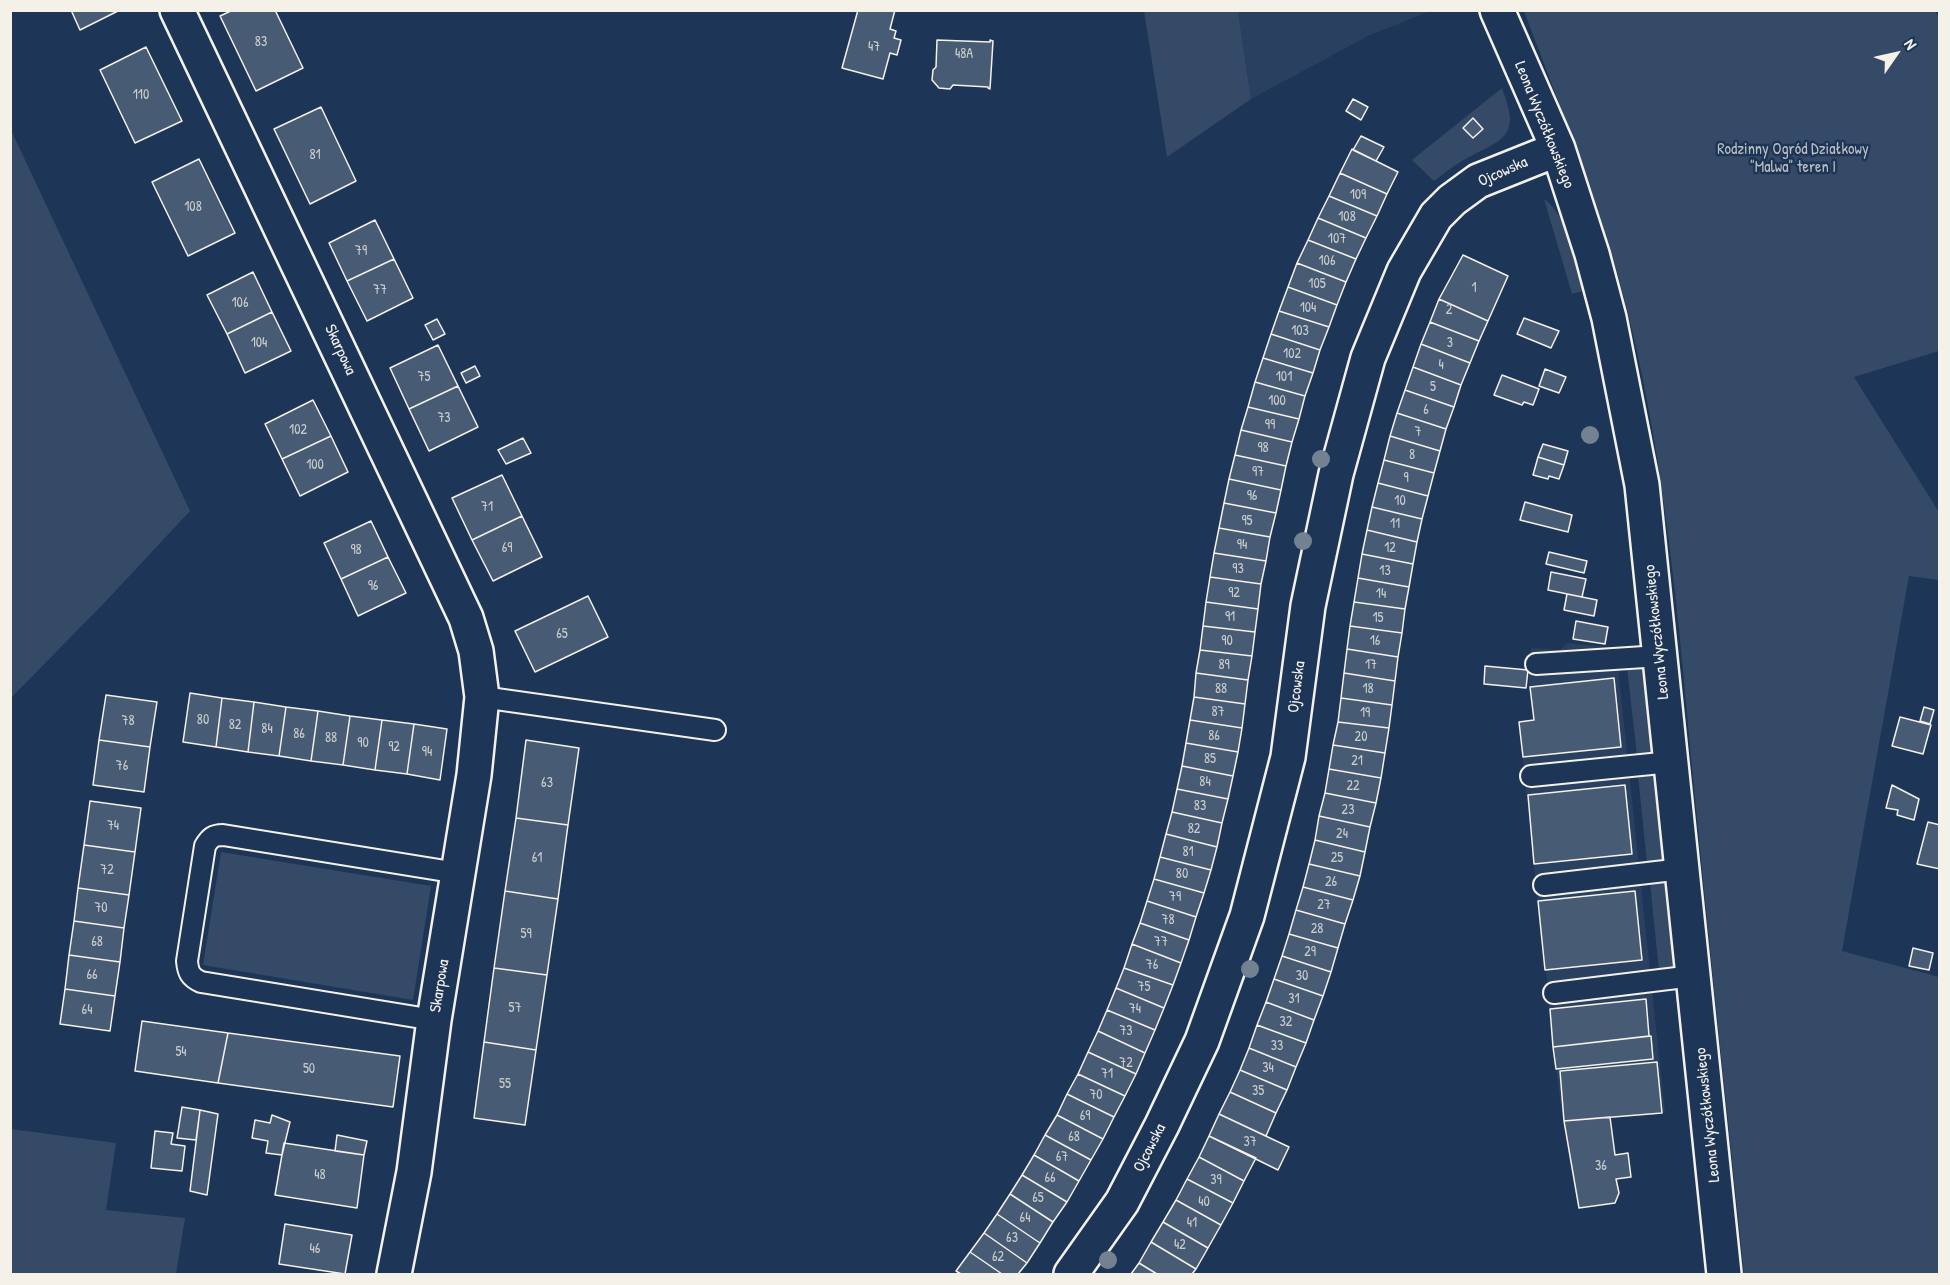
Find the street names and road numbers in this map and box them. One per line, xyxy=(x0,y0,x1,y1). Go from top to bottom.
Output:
street label: Leona Wyczółkowskiego xyxy=(1510,59,1578,191)
street label: Ojcowska xyxy=(1475,153,1531,191)
street label: Skarpowa xyxy=(320,322,360,378)
street label: Leona Wyczółkowskiego xyxy=(1640,564,1674,700)
street label: Ojcowska xyxy=(1284,660,1310,714)
street label: Skarpowa xyxy=(426,958,454,1014)
street label: Leona Wyczółkowskiego xyxy=(1691,1047,1725,1183)
street label: Ojcowska xyxy=(1130,1121,1170,1175)

